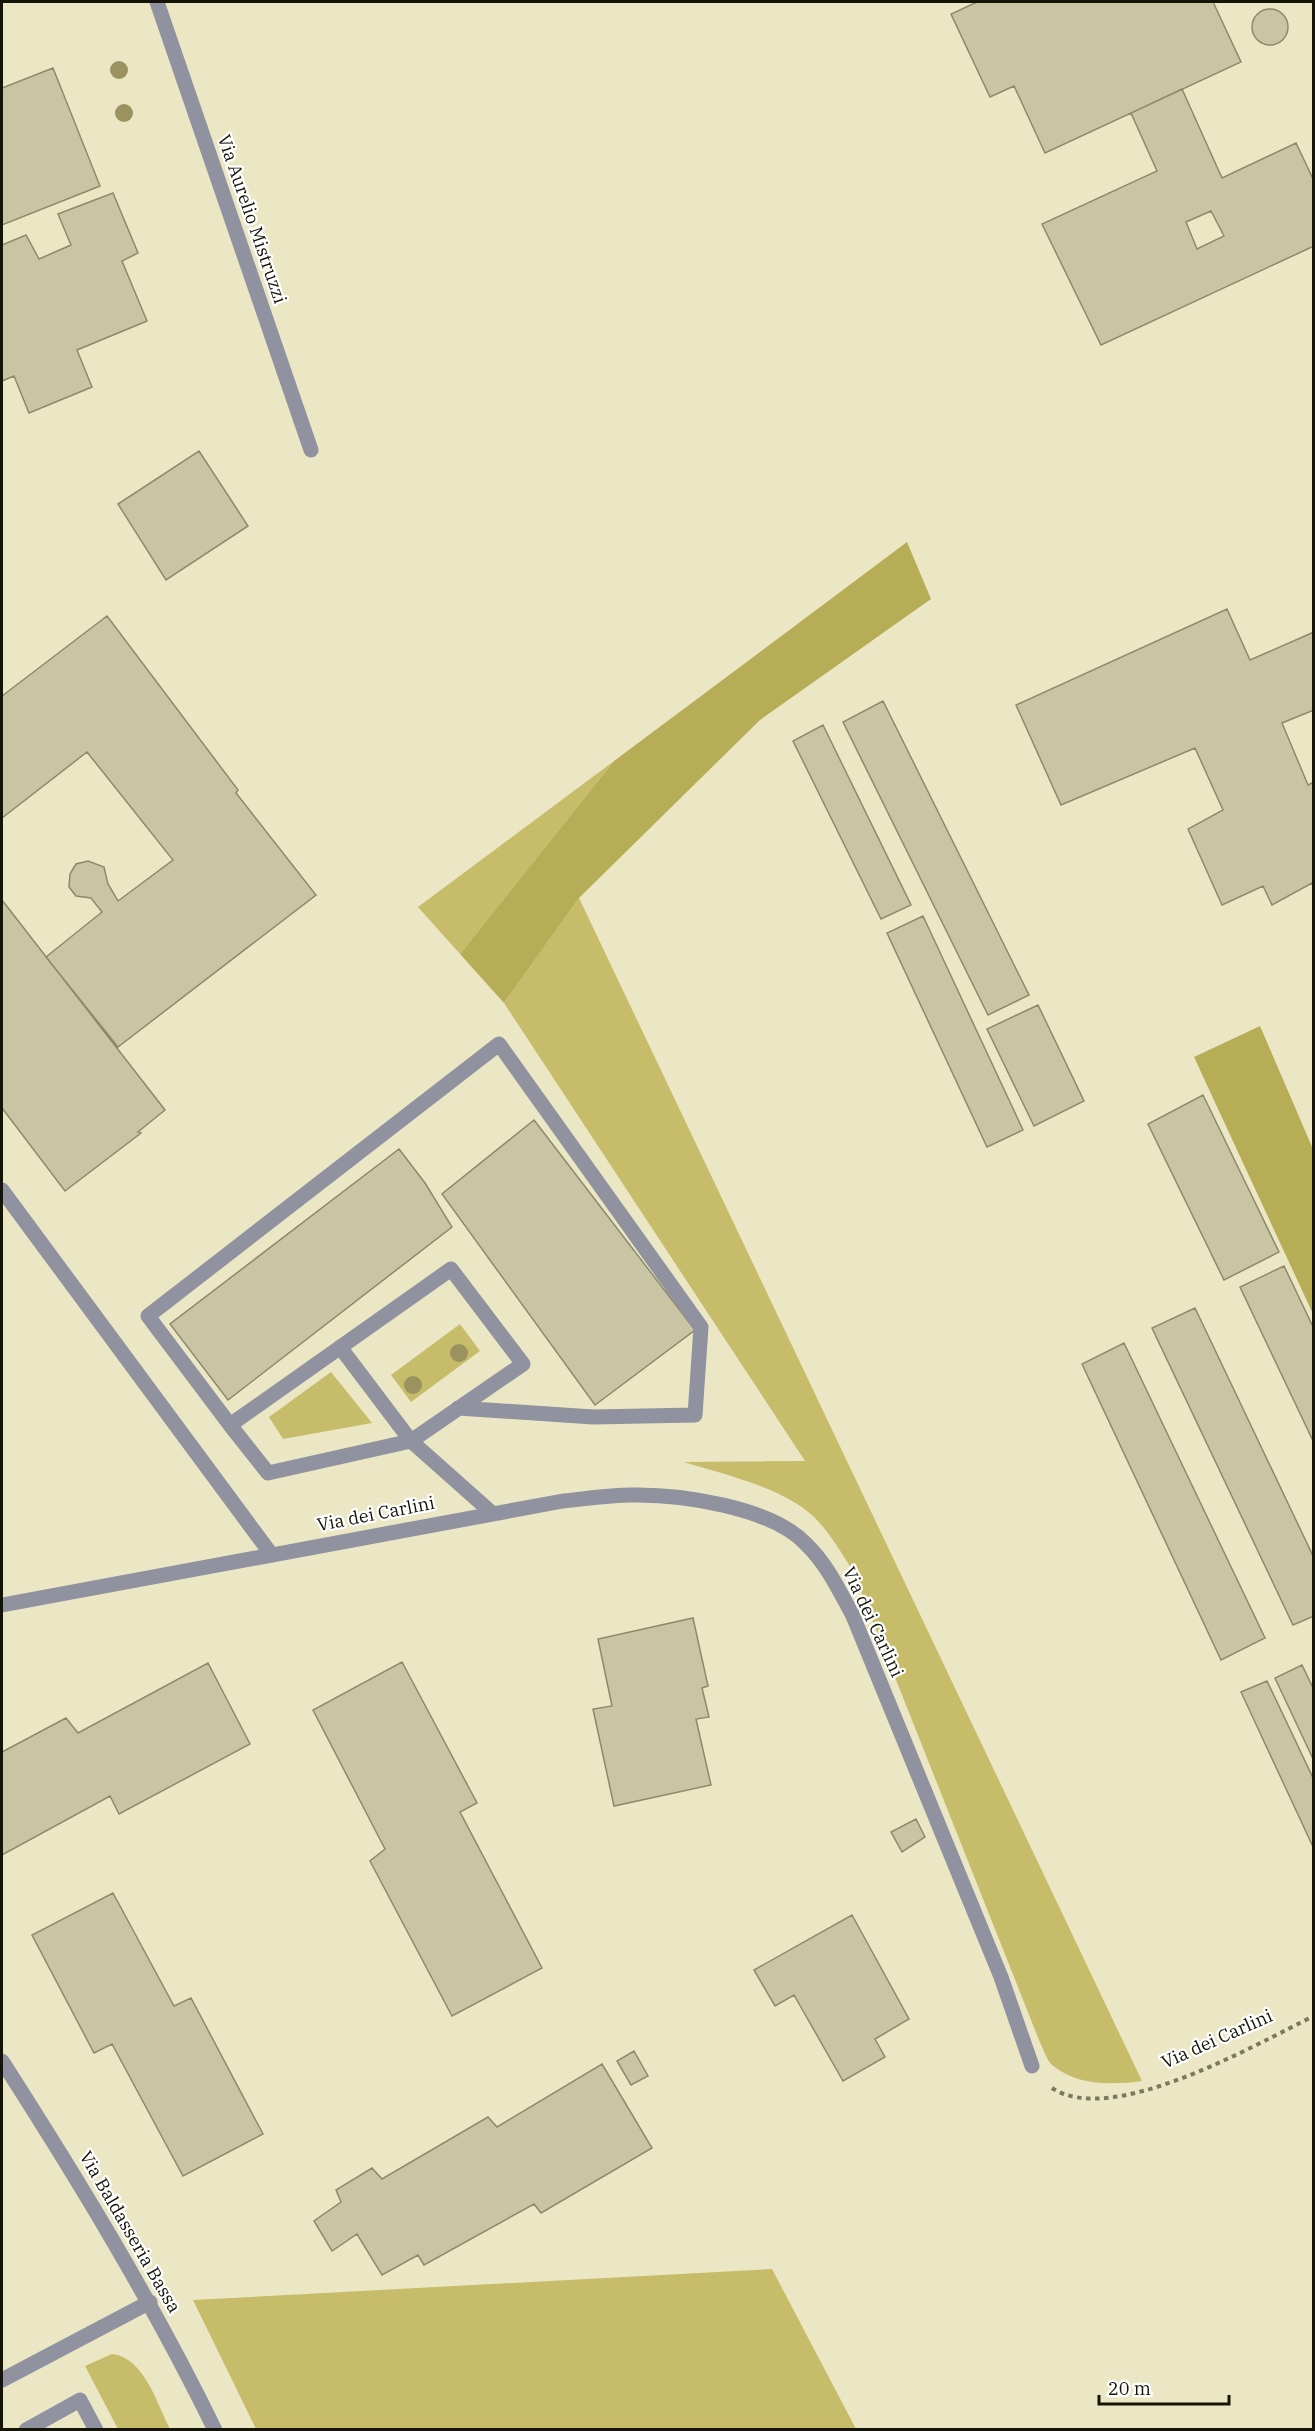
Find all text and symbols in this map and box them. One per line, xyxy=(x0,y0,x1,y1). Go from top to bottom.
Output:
street label: Via Aurelio Mistruzzi xyxy=(213,131,292,307)
street label: Via dei Carlini xyxy=(315,1491,437,1536)
street label: Via dei Carlini xyxy=(838,1563,909,1681)
street label: Via dei Carlini xyxy=(1158,2004,1276,2073)
street label: Via Baldasseria Bassa xyxy=(75,2147,186,2317)
scale bar xyxy=(1099,2368,1230,2406)
text: 20 m xyxy=(1108,2377,1151,2400)

